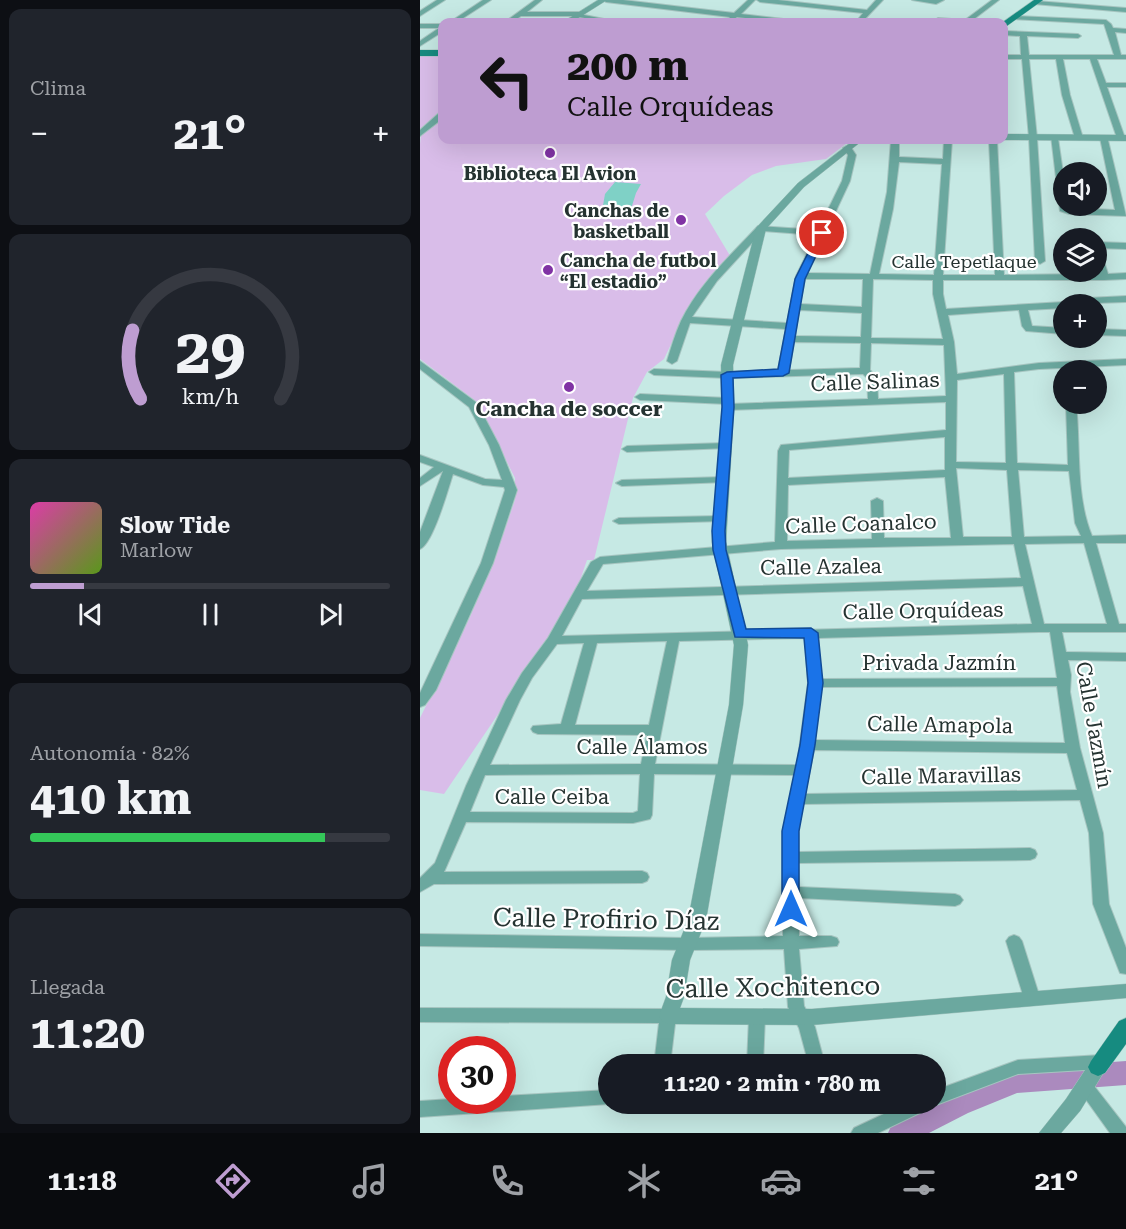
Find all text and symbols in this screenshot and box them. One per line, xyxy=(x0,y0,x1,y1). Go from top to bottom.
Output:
text: 200 m xyxy=(567,41,689,90)
icon: left xyxy=(468,42,546,120)
text: Clima xyxy=(30,76,86,100)
text: Calle Orquídeas xyxy=(567,91,774,123)
text: 21° xyxy=(174,107,246,160)
text: − xyxy=(30,114,48,153)
text: + xyxy=(372,114,390,153)
marker: Biblioteca El Avion xyxy=(543,146,557,160)
map controls xyxy=(1053,162,1107,414)
button: sound xyxy=(1053,162,1107,216)
place label: Biblioteca El Avion xyxy=(464,163,636,184)
place label: Canchas de basketball xyxy=(564,200,669,242)
pin xyxy=(796,207,847,258)
marker: Canchas de basketball xyxy=(674,213,688,227)
icon: arrive xyxy=(805,216,838,249)
button: layers xyxy=(1053,228,1107,282)
place label: Cancha de futbol “El estadio” xyxy=(560,250,716,292)
street label: Calle Tepetlaque xyxy=(891,251,1037,272)
marker: Cancha de futbol “El estadio” xyxy=(541,263,555,277)
button: + xyxy=(1053,294,1107,348)
text: 29 xyxy=(175,315,245,388)
button: − xyxy=(1053,360,1107,414)
street label: Calle Salinas xyxy=(810,368,940,396)
marker: Cancha de soccer xyxy=(562,380,576,394)
text: km/h xyxy=(181,384,239,409)
place label: Cancha de soccer xyxy=(476,397,663,421)
street label: Calle Coanalco xyxy=(785,509,937,539)
text: Slow Tide xyxy=(120,513,230,538)
text: Marlow xyxy=(120,538,193,562)
street label: Calle Azalea xyxy=(760,554,883,580)
icon: previous xyxy=(74,598,107,631)
icon: pause xyxy=(194,598,227,631)
icon: next xyxy=(314,598,347,631)
street label: Calle Orquídeas xyxy=(842,598,1004,624)
street label: Privada Jazmín xyxy=(862,651,1016,675)
street label: Calle Jazmín xyxy=(1071,660,1117,791)
street label: Calle Amapola xyxy=(867,712,1014,738)
street label: Calle Álamos xyxy=(576,734,708,759)
text: Autonomía · 82% xyxy=(30,741,190,765)
street label: Calle Maravillas xyxy=(861,763,1021,789)
text: 410 km xyxy=(30,772,191,825)
street label: Calle Ceiba xyxy=(495,785,610,809)
position arrow xyxy=(759,877,823,941)
street label: Calle Profirio Díaz xyxy=(493,902,719,936)
street label: Calle Xochitenco xyxy=(665,970,881,1004)
text: Llegada xyxy=(30,975,105,999)
text: 11:20 xyxy=(30,1006,145,1059)
speed limit sign: 30 xyxy=(438,1036,516,1114)
text: 11:20 · 2 min · 780 m xyxy=(663,1071,881,1096)
icon: directions xyxy=(212,1160,254,1202)
icon: music xyxy=(349,1160,391,1202)
icon: phone xyxy=(486,1160,528,1202)
icon: climate xyxy=(623,1160,665,1202)
icon: car xyxy=(760,1160,802,1202)
icon: filters xyxy=(898,1160,940,1202)
text: 11:18 xyxy=(48,1165,117,1197)
text: 21° xyxy=(1035,1165,1078,1197)

